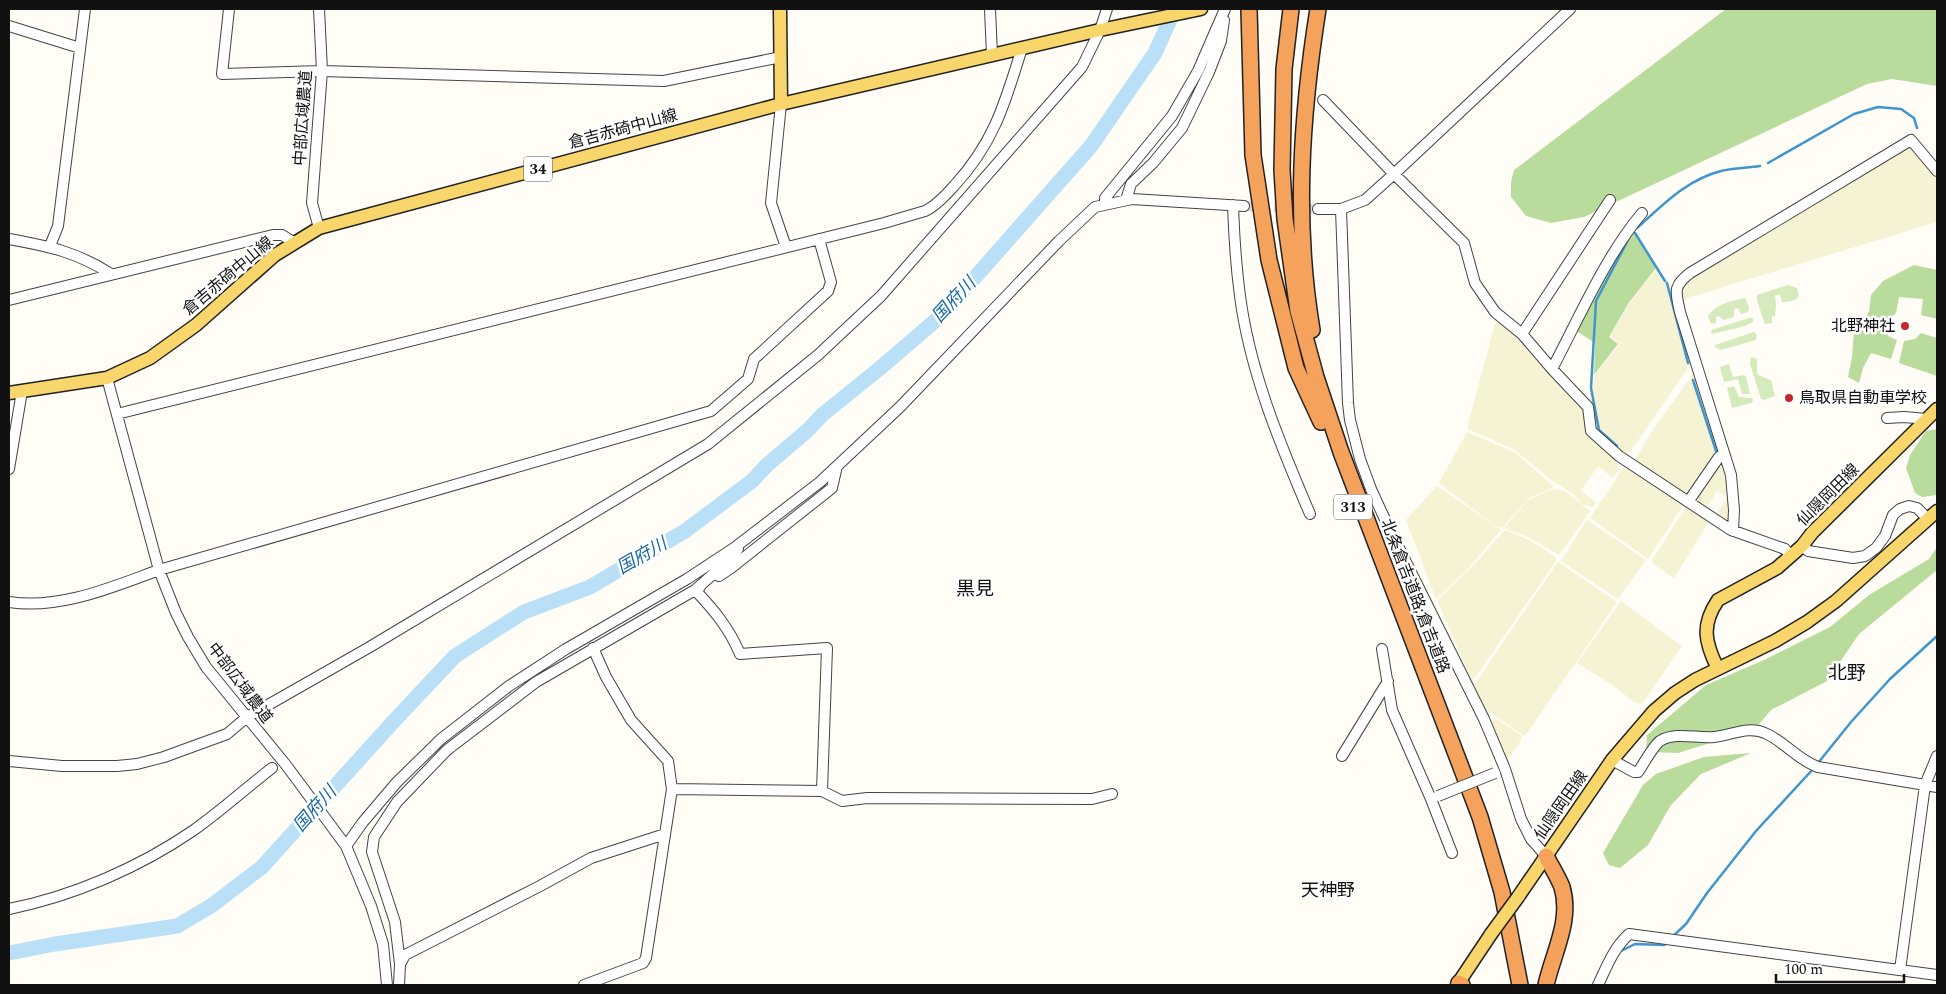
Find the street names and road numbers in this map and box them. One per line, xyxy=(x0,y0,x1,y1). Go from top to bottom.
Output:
street label: 中部広域農道 xyxy=(288,69,318,167)
street label: 倉吉赤碕中山線 xyxy=(566,103,680,155)
road number: 34 xyxy=(524,156,552,182)
street label: 倉吉赤碕中山線 xyxy=(177,231,279,321)
street label: 仙隠岡田線 xyxy=(1791,458,1865,532)
road number: 313 xyxy=(1334,494,1372,520)
street label: 北条倉吉道路;倉吉道路 xyxy=(1374,515,1456,677)
street label: 中部広域農道 xyxy=(202,637,278,729)
street label: 仙隠岡田線 xyxy=(1528,765,1594,845)

